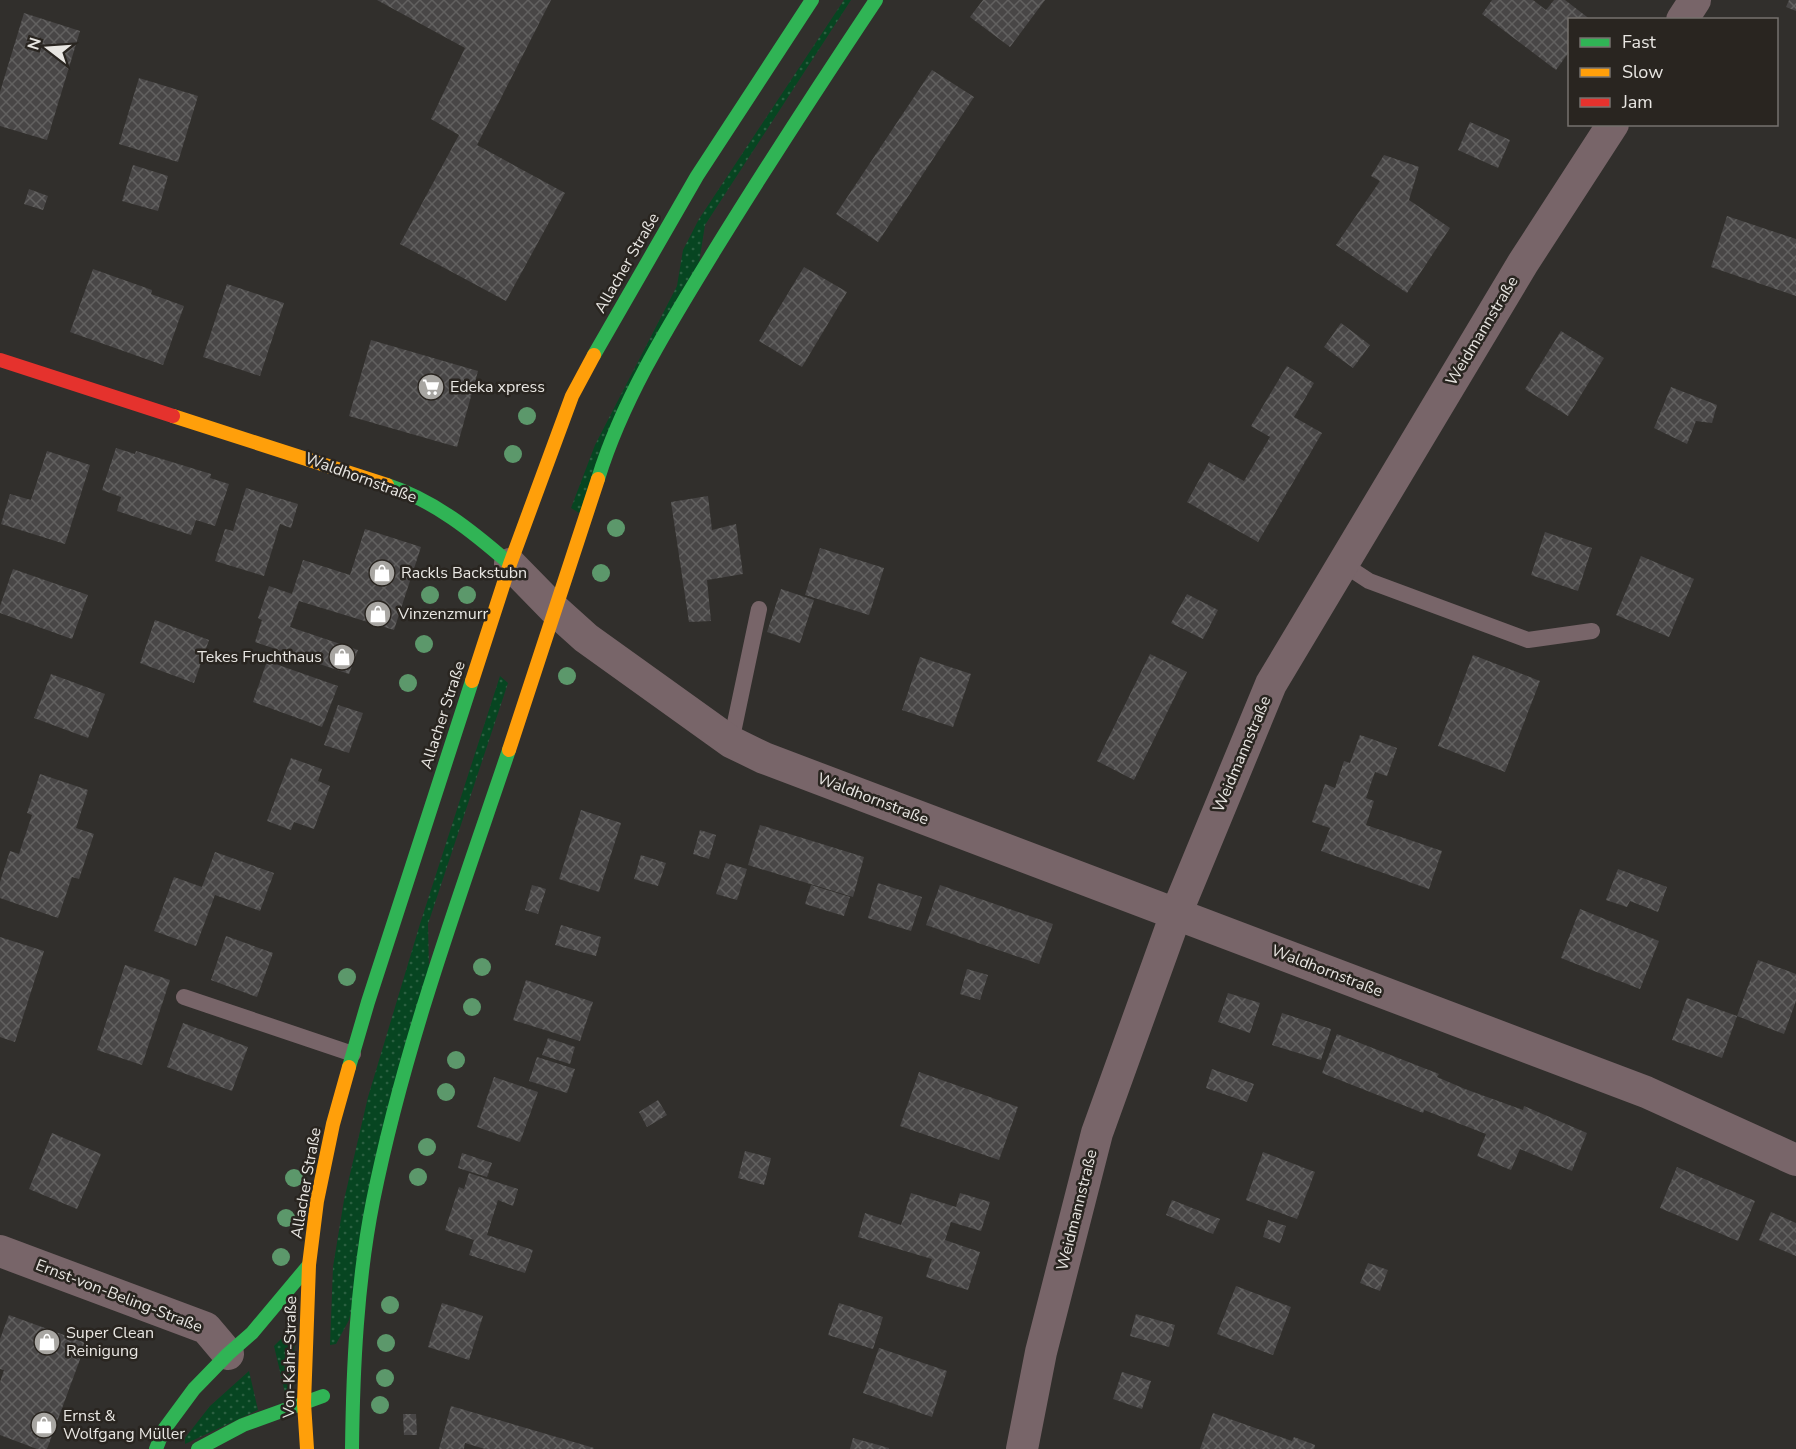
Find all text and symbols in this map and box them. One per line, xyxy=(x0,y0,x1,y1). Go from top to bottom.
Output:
north arrow xyxy=(18,18,78,78)
legend xyxy=(1568,18,1778,126)
text: Fast xyxy=(1622,30,1657,54)
text: N xyxy=(22,35,47,53)
text: Slow xyxy=(1622,60,1663,84)
text: Jam xyxy=(1621,90,1653,114)
street label: Allacher Straße xyxy=(589,209,665,317)
street label: Weidmannstraße xyxy=(1441,272,1523,390)
supermarket icon: Edeka xpress xyxy=(416,372,446,402)
place label: Edeka xpress xyxy=(450,376,545,398)
street label: Waldhornstraße xyxy=(302,448,420,508)
shop icon: Rackls Backstubn xyxy=(367,558,397,588)
place label: Rackls Backstubn xyxy=(401,562,527,584)
shop icon: Vinzenzmurr xyxy=(363,599,393,629)
place label: Vinzenzmurr xyxy=(397,603,488,625)
shop icon: Tekes Fruchthaus xyxy=(327,642,357,672)
place label: Tekes Fruchthaus xyxy=(197,646,322,668)
street label: Allacher Straße xyxy=(415,658,471,772)
street label: Weidmannstraße xyxy=(1208,693,1276,815)
street label: Waldhornstraße xyxy=(814,768,932,830)
street label: Waldhornstraße xyxy=(1268,940,1386,1002)
street label: Allacher Straße xyxy=(285,1126,327,1240)
street label: Weidmannstraße xyxy=(1051,1147,1103,1273)
street label: Ernst-von-Beling-Straße xyxy=(32,1254,206,1338)
street label: Von-Kahr-Straße xyxy=(278,1296,302,1419)
place label: Super Clean Reinigung xyxy=(66,1322,154,1362)
shop icon: Super Clean Reinigung xyxy=(32,1327,62,1357)
place label: Ernst & Wolfgang Müller xyxy=(63,1405,185,1445)
shop icon: Ernst & Wolfgang Müller xyxy=(29,1410,59,1440)

